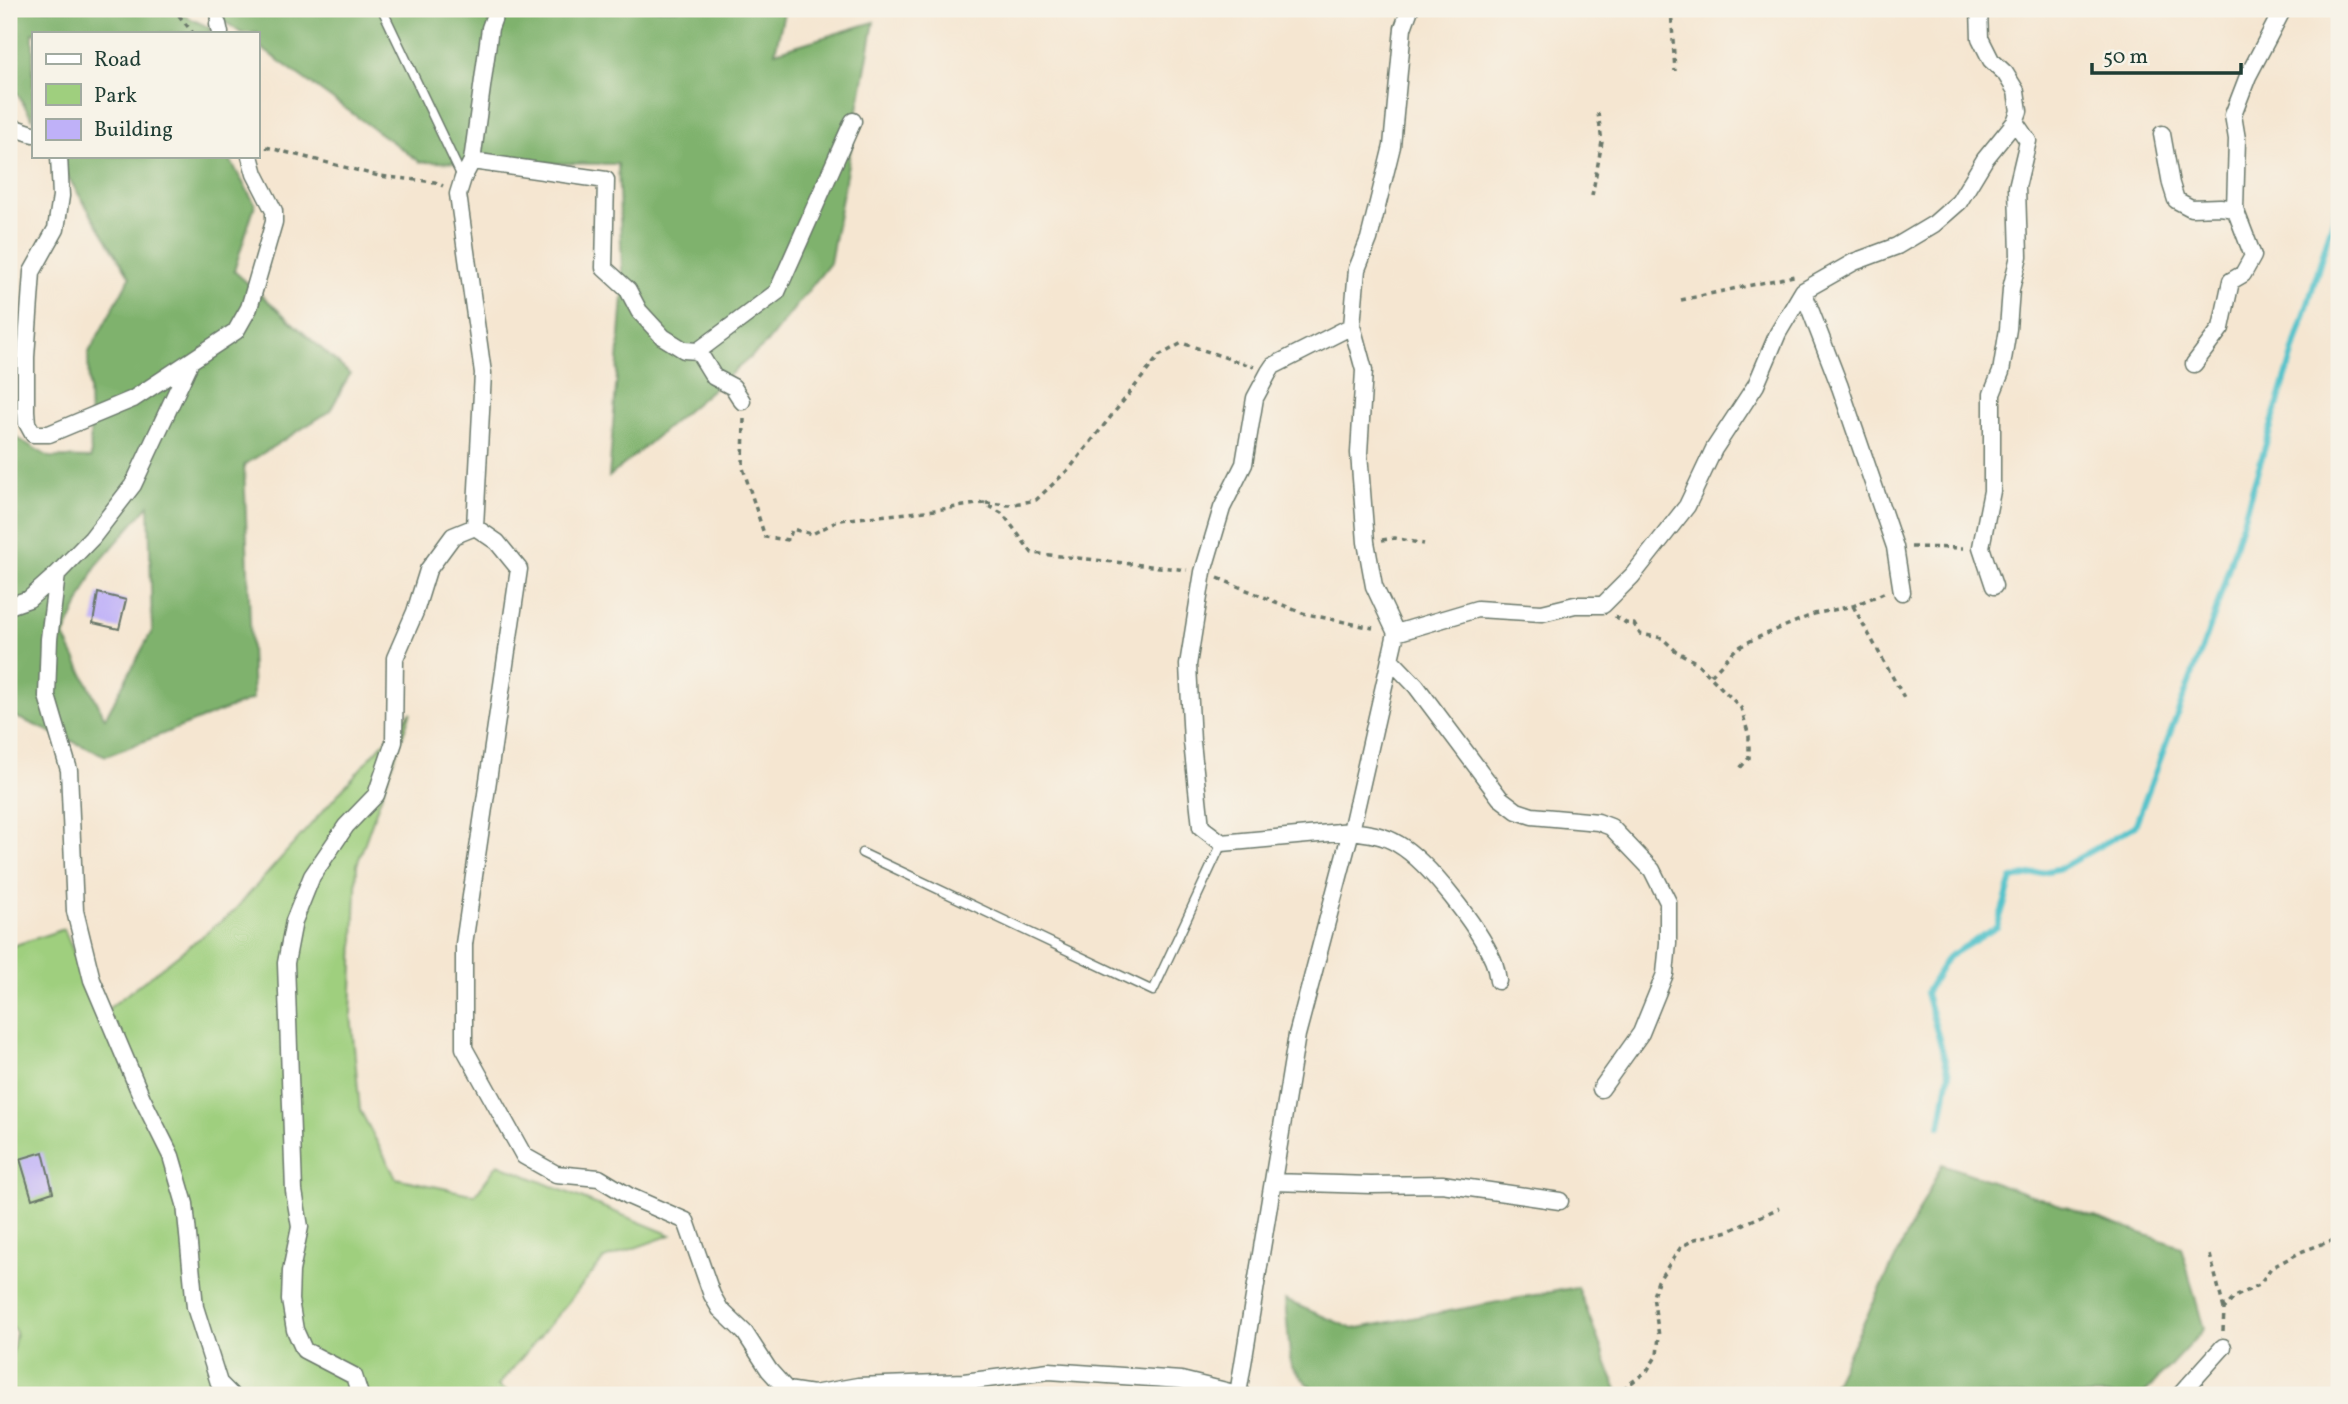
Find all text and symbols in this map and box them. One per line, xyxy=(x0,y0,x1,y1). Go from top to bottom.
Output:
legend xyxy=(32,32,259,158)
scale bar xyxy=(2092,32,2241,76)
text: 50 m xyxy=(2103,43,2148,72)
text: Road xyxy=(94,46,141,75)
text: Park xyxy=(94,82,137,111)
text: Building xyxy=(94,116,173,145)

